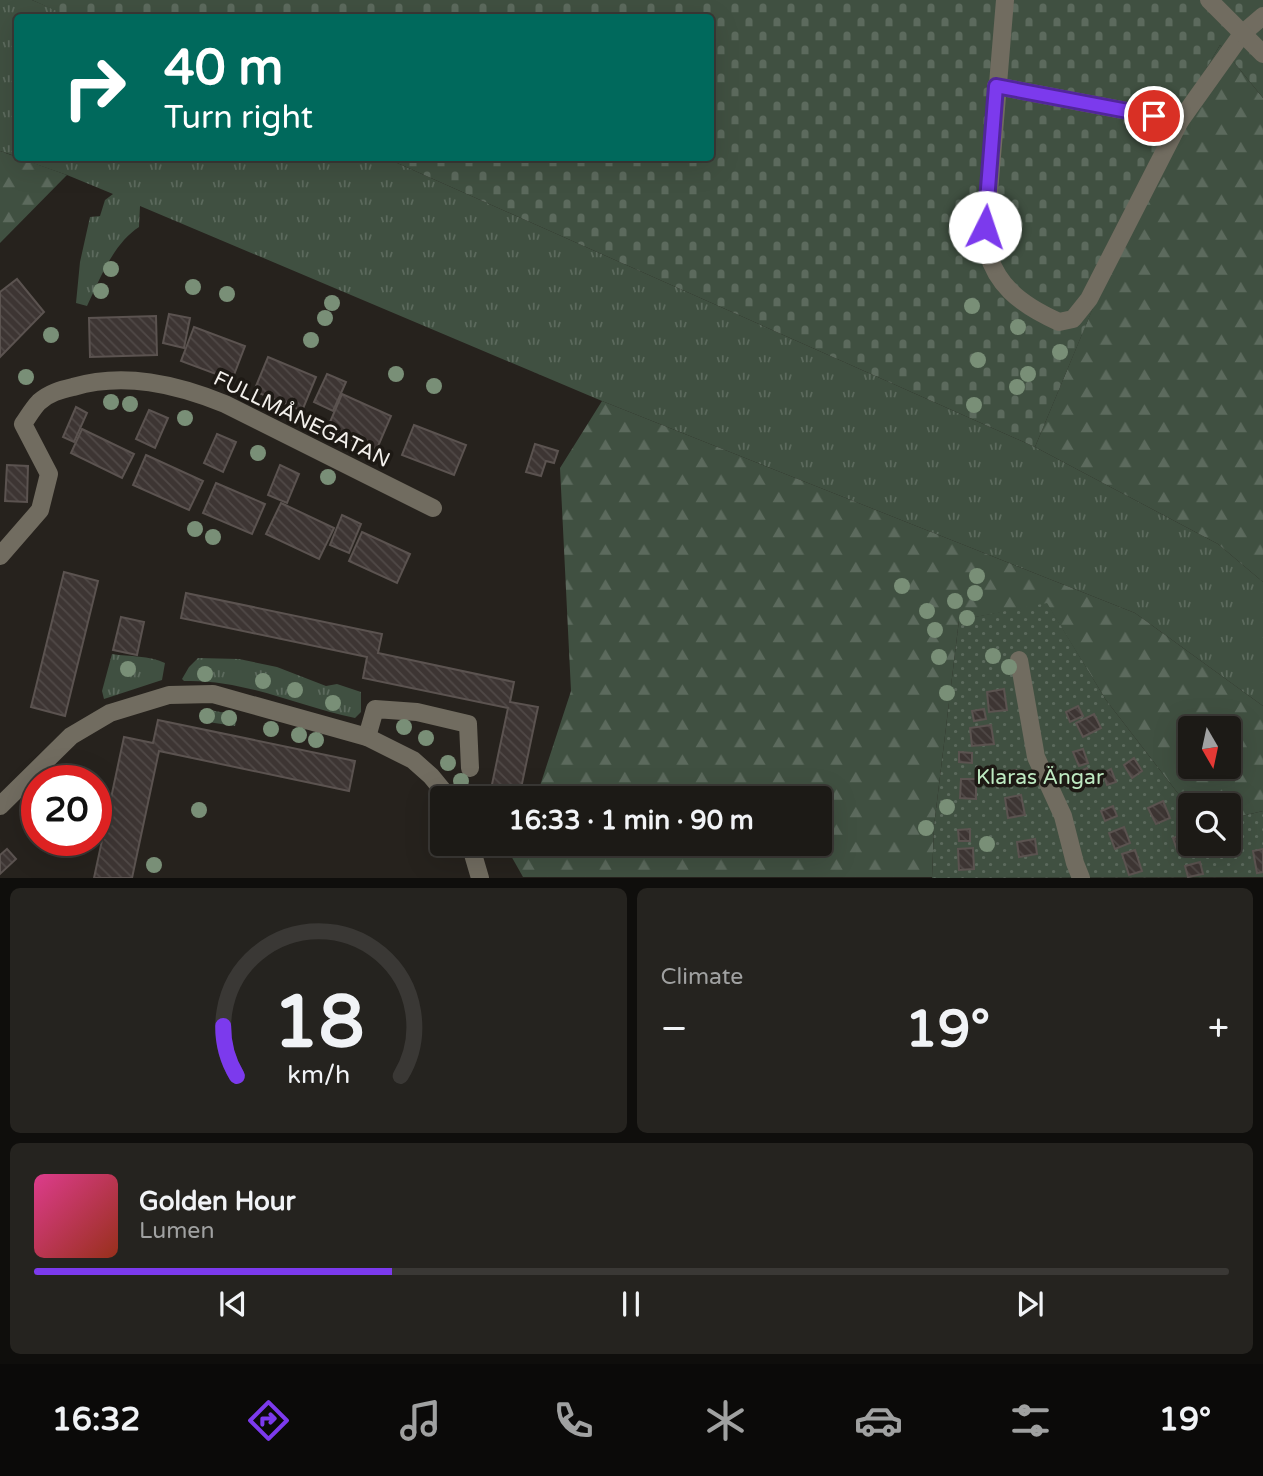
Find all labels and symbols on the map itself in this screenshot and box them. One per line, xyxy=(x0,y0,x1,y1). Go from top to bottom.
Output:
pin xyxy=(1124,86,1184,146)
position arrow xyxy=(948,190,1022,264)
street label: FULLMÅNEGATAN xyxy=(209,366,394,473)
north arrow xyxy=(1178,716,1241,779)
speed limit sign: 20 xyxy=(21,765,112,856)
park label: Klaras Ängar xyxy=(976,765,1104,790)

